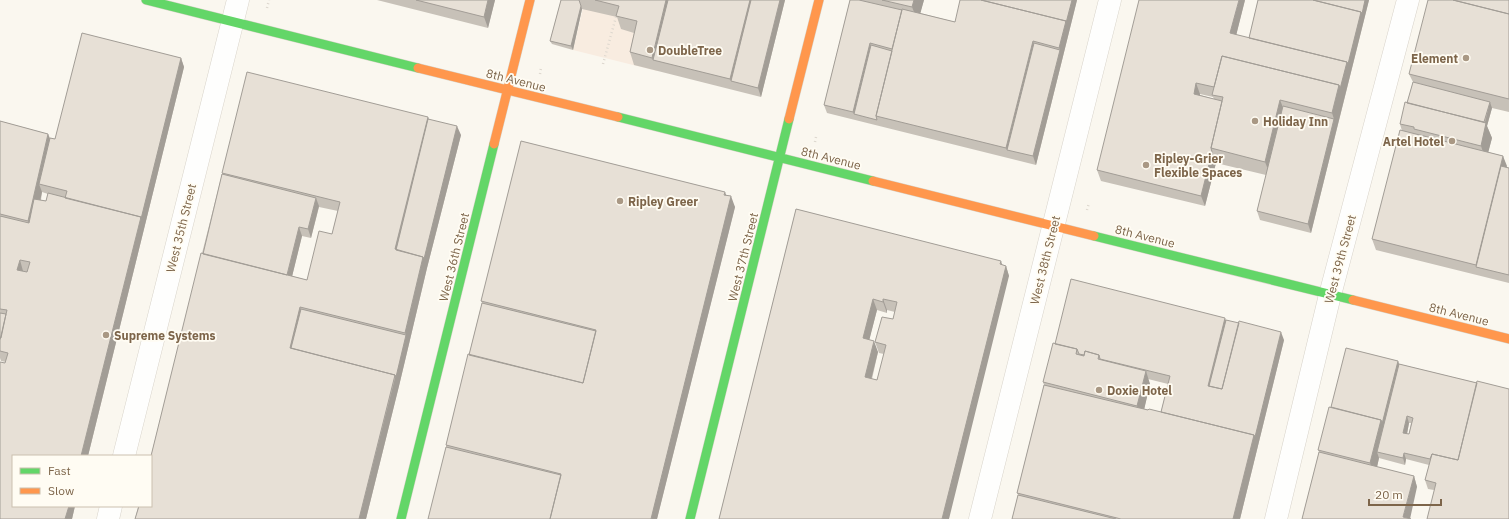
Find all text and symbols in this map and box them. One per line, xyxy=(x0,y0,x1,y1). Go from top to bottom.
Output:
place label: DoubleTree xyxy=(658,43,722,58)
marker: DoubleTree xyxy=(645,45,655,55)
place label: Element xyxy=(1411,51,1458,66)
marker: Element xyxy=(1461,53,1471,63)
street label: 8th Avenue xyxy=(485,65,548,95)
place label: Holiday Inn xyxy=(1263,114,1328,129)
marker: Holiday Inn xyxy=(1250,116,1260,126)
place label: Artel Hotel xyxy=(1383,134,1444,149)
marker: Artel Hotel xyxy=(1447,136,1457,146)
street label: 8th Avenue xyxy=(800,143,863,173)
place label: Ripley-Grier Flexible Spaces xyxy=(1154,151,1242,180)
marker: Ripley-Grier Flexible Spaces xyxy=(1141,160,1151,170)
street label: West 35th Street xyxy=(163,182,199,274)
place label: Ripley Greer xyxy=(628,194,698,209)
marker: Ripley Greer xyxy=(615,196,625,206)
street label: West 36th Street xyxy=(436,211,472,303)
street label: West 37th Street xyxy=(725,211,761,303)
street label: West 39th Street xyxy=(1321,213,1359,305)
street label: West 38th Street xyxy=(1027,214,1063,306)
street label: 8th Avenue xyxy=(1114,221,1177,251)
street label: 8th Avenue xyxy=(1428,299,1491,329)
place label: Supreme Systems xyxy=(114,328,216,343)
marker: Supreme Systems xyxy=(101,330,111,340)
place label: Doxie Hotel xyxy=(1107,383,1172,398)
marker: Doxie Hotel xyxy=(1094,385,1104,395)
legend xyxy=(12,455,152,507)
text: Fast xyxy=(48,463,71,478)
scale bar xyxy=(1369,481,1441,507)
text: Slow xyxy=(48,483,74,498)
text: 20 m xyxy=(1375,487,1403,502)

